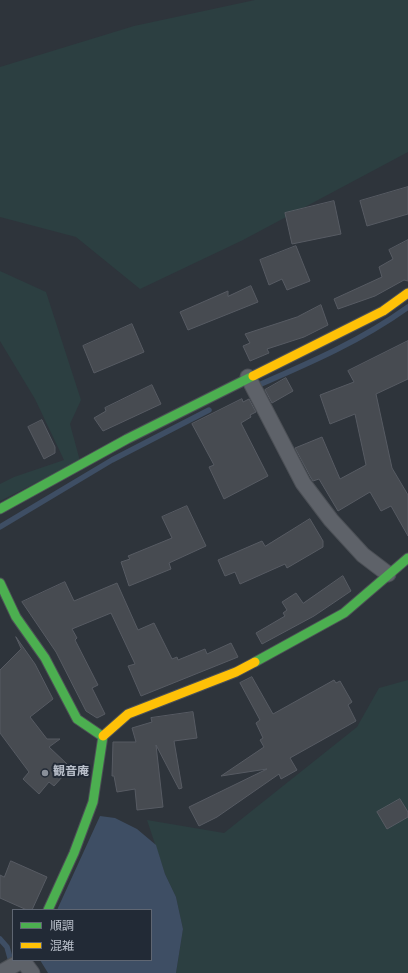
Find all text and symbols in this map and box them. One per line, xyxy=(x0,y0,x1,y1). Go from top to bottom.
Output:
place label: 観音庵 xyxy=(53,766,89,780)
marker: 観音庵 xyxy=(40,768,50,778)
legend xyxy=(12,909,152,961)
text: 順調 xyxy=(50,919,74,935)
text: 混雑 xyxy=(50,939,74,955)

